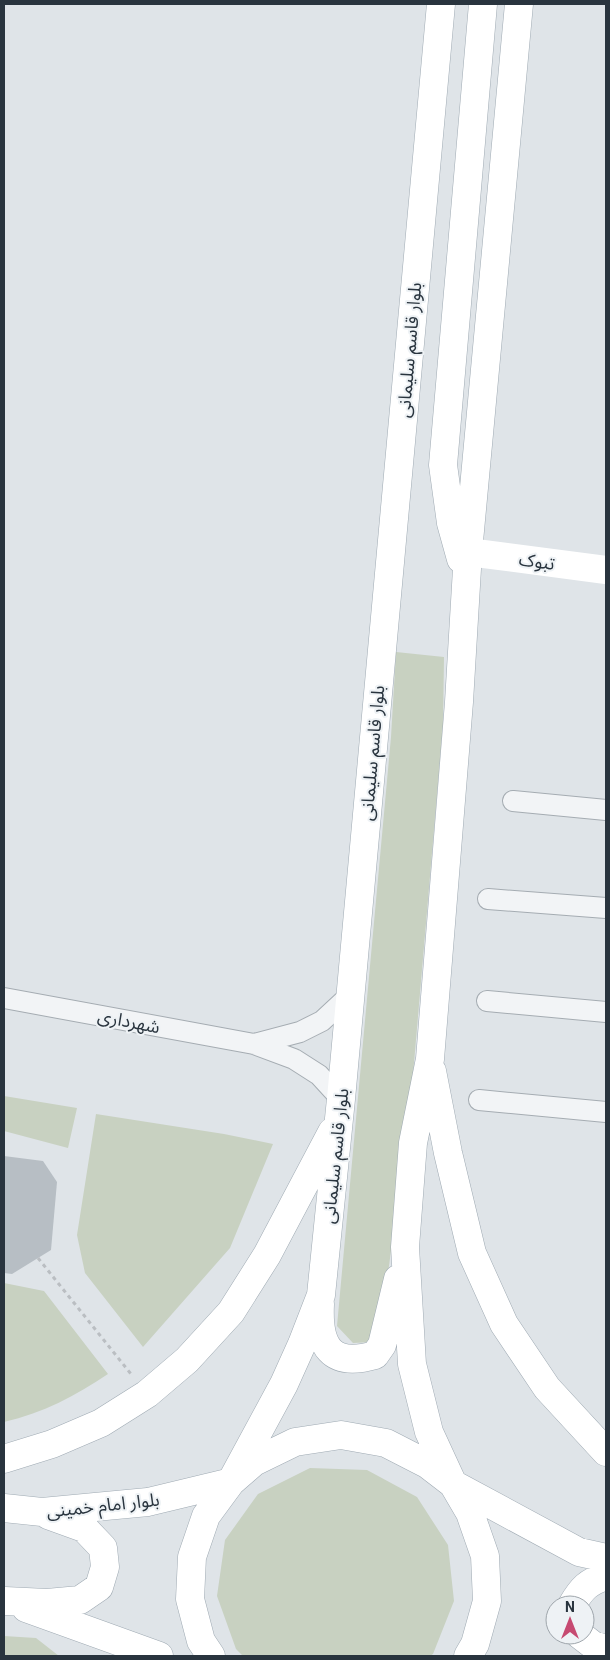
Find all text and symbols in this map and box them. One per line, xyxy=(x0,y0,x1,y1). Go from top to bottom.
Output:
street label: بلوار قاسم سلیمانی xyxy=(393,281,428,419)
street label: تبوک xyxy=(518,548,556,575)
street label: بلوار قاسم سلیمانی xyxy=(356,684,391,822)
street label: شهرداری xyxy=(96,1005,162,1038)
street label: بلوار قاسم سلیمانی xyxy=(317,1087,356,1225)
street label: بلوار امام خمینی xyxy=(46,1489,161,1525)
north arrow xyxy=(545,1595,595,1645)
text: N xyxy=(565,1599,575,1615)

